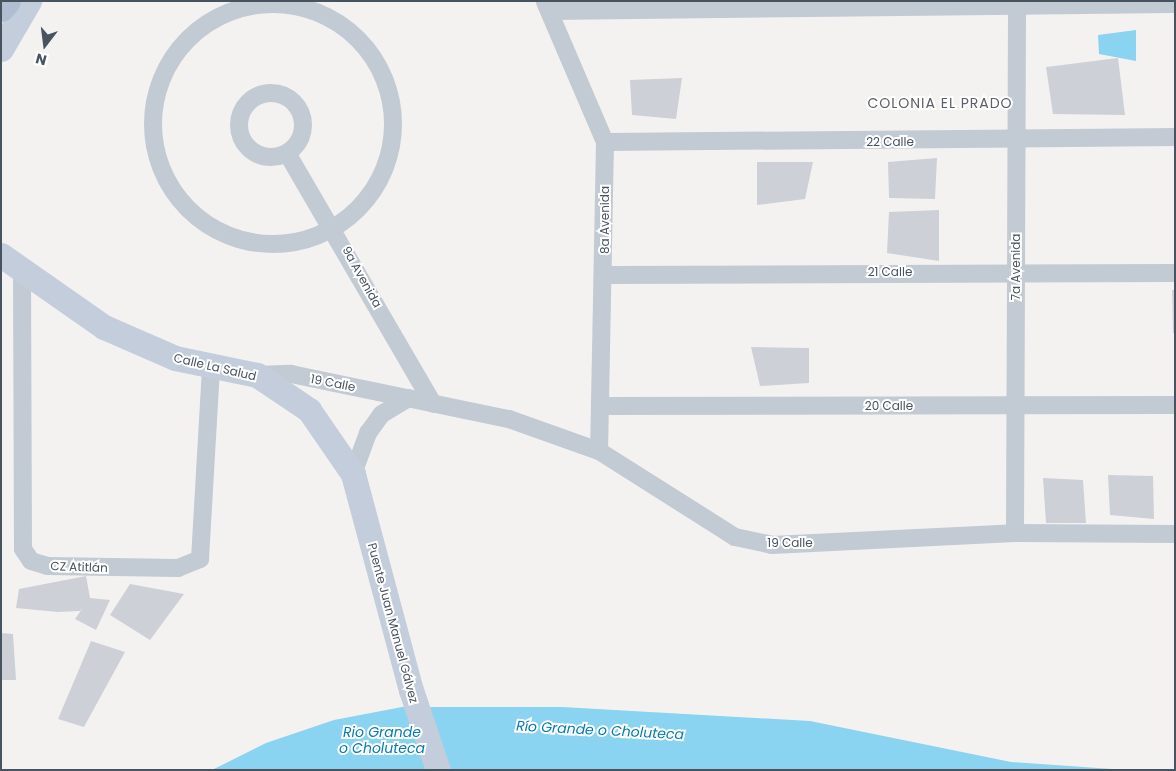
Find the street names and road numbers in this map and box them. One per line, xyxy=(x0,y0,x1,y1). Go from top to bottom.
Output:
street label: 22 Calle xyxy=(866,135,914,149)
street label: 8a Avenida xyxy=(598,186,612,254)
street label: 7a Avenida xyxy=(1009,234,1023,300)
street label: 9a Avenida xyxy=(339,244,385,310)
street label: 21 Calle xyxy=(868,265,912,279)
street label: Calle La Salud xyxy=(172,351,258,383)
street label: 19 Calle xyxy=(309,372,357,394)
street label: 20 Calle xyxy=(865,399,913,413)
street label: 19 Calle xyxy=(767,536,813,550)
street label: Puente Juan Manuel Gálvez xyxy=(365,541,421,705)
street label: CZ Atitlán xyxy=(50,559,108,575)

